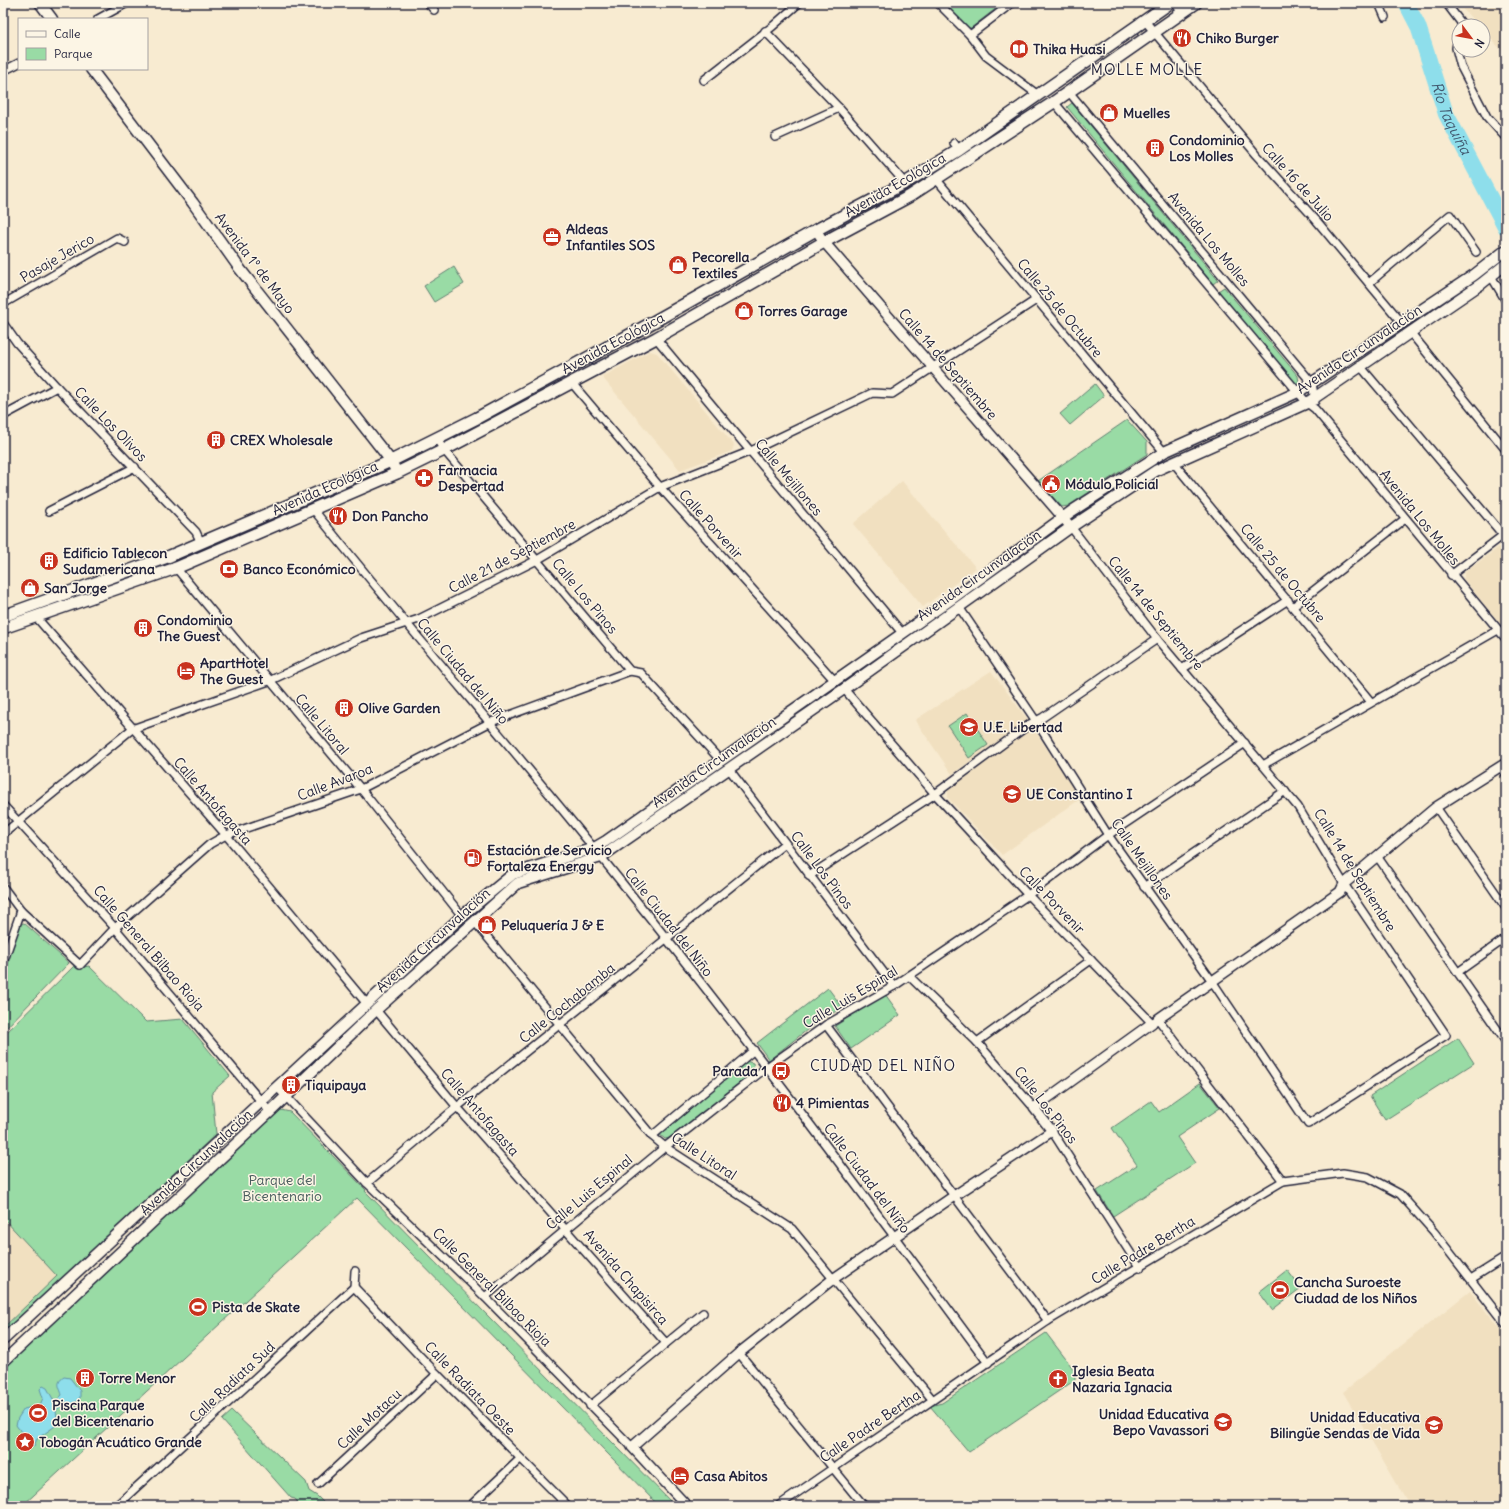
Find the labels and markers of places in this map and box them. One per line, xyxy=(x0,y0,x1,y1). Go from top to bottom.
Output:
restaurant icon: Chiko Burger xyxy=(1171,27,1193,49)
place label: Chiko Burger xyxy=(1196,29,1279,47)
library icon: Thika Huasi xyxy=(1008,38,1030,60)
place label: Thika Huasi xyxy=(1033,40,1106,58)
shop icon: Muelles xyxy=(1098,102,1120,124)
place label: Muelles xyxy=(1123,104,1171,122)
place label: Condominio Los Molles xyxy=(1169,131,1245,165)
building icon: Condominio Los Molles xyxy=(1144,137,1166,159)
place label: Aldeas Infantiles SOS xyxy=(566,220,655,254)
office icon: Aldeas Infantiles SOS xyxy=(541,226,563,248)
place label: Pecorella Textiles xyxy=(692,248,749,282)
shop icon: Pecorella Textiles xyxy=(667,254,689,276)
shop icon: Torres Garage xyxy=(733,300,755,322)
place label: Torres Garage xyxy=(758,302,848,320)
building icon: CREX Wholesale xyxy=(205,429,227,451)
place label: CREX Wholesale xyxy=(230,431,333,449)
place label: Farmacia Despertad xyxy=(438,461,505,495)
pharmacy icon: Farmacia Despertad xyxy=(413,467,435,489)
public building icon: Módulo Policial xyxy=(1040,473,1062,495)
place label: Módulo Policial xyxy=(1065,475,1159,493)
restaurant icon: Don Pancho xyxy=(327,505,349,527)
place label: Don Pancho xyxy=(352,507,429,525)
place label: Edificio Tablecon Sudamericana xyxy=(63,544,167,578)
building icon: Edificio Tablecon Sudamericana xyxy=(38,550,60,572)
bank icon: Banco Económico xyxy=(218,558,240,580)
place label: Banco Económico xyxy=(243,560,356,578)
shop icon: San Jorge xyxy=(19,577,41,599)
place label: San Jorge xyxy=(44,579,108,597)
place label: Condominio The Guest xyxy=(157,611,233,645)
building icon: Condominio The Guest xyxy=(132,617,154,639)
place label: ApartHotel The Guest xyxy=(200,654,268,688)
hotel icon: ApartHotel The Guest xyxy=(175,660,197,682)
building icon: Olive Garden xyxy=(333,697,355,719)
place label: Olive Garden xyxy=(358,699,440,717)
school or university icon: U.E. Libertad xyxy=(958,716,980,738)
place label: U.E. Libertad xyxy=(983,718,1063,736)
school or university icon: UE Constantino I xyxy=(1001,783,1023,805)
place label: UE Constantino I xyxy=(1026,785,1133,803)
place label: Estación de Servicio Fortaleza Energy xyxy=(487,841,612,875)
fuel station icon: Estación de Servicio Fortaleza Energy xyxy=(462,847,484,869)
shop icon: Peluquería J & E xyxy=(476,914,498,936)
place label: Peluquería J & E xyxy=(501,916,604,934)
bus stop icon: Parada 1 xyxy=(770,1060,792,1082)
place label: Parada 1 xyxy=(712,1062,767,1080)
building icon: Tiquipaya xyxy=(280,1074,302,1096)
place label: Tiquipaya xyxy=(305,1076,366,1094)
restaurant icon: 4 Pimientas xyxy=(771,1092,793,1114)
place label: 4 Pimientas xyxy=(796,1094,870,1112)
place label: Cancha Suroeste Ciudad de los Niños xyxy=(1294,1273,1418,1307)
sports icon: Cancha Suroeste Ciudad de los Niños xyxy=(1269,1279,1291,1301)
sports icon: Pista de Skate xyxy=(187,1296,209,1318)
place label: Pista de Skate xyxy=(212,1298,300,1316)
place label: Iglesia Beata Nazaria Ignacia xyxy=(1072,1362,1172,1396)
building icon: Torre Menor xyxy=(74,1367,96,1389)
church icon: Iglesia Beata Nazaria Ignacia xyxy=(1047,1368,1069,1390)
place label: Torre Menor xyxy=(99,1369,176,1387)
place label: Piscina Parque del Bicentenario xyxy=(52,1396,154,1430)
sports icon: Piscina Parque del Bicentenario xyxy=(27,1402,49,1424)
place label: Unidad Educativa Bepo Vavassori xyxy=(1099,1405,1209,1439)
place label: Unidad Educativa Bilingüe Sendas de Vida xyxy=(1270,1408,1420,1442)
school or university icon: Unidad Educativa Bepo Vavassori xyxy=(1212,1411,1234,1433)
school or university icon: Unidad Educativa Bilingüe Sendas de Vida xyxy=(1423,1414,1445,1436)
place icon: Tobogán Acuático Grande xyxy=(14,1431,36,1453)
place label: Tobogán Acuático Grande xyxy=(39,1433,202,1451)
hotel icon: Casa Abitos xyxy=(669,1465,691,1487)
place label: Casa Abitos xyxy=(694,1467,768,1485)

